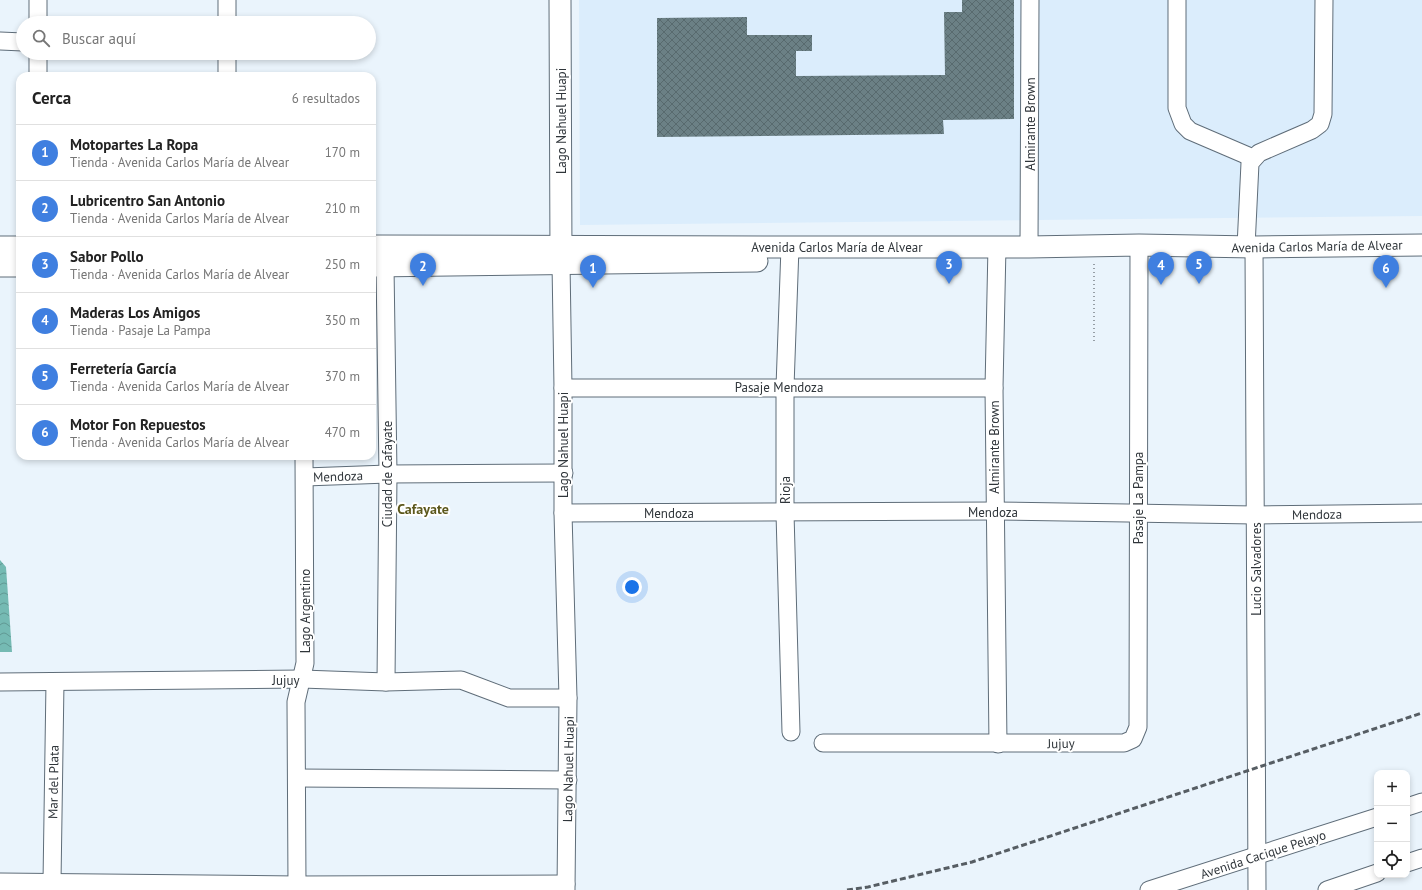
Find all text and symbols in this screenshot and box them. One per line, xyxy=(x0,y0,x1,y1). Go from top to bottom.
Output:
search box xyxy=(16,16,376,60)
icon: search xyxy=(30,27,52,49)
text: Buscar aquí xyxy=(62,29,136,48)
street label: Lago Nahuel Huapi xyxy=(553,68,570,174)
street label: Almirante Brown xyxy=(1022,77,1039,171)
text: Cerca xyxy=(32,87,71,109)
text: 6 resultados xyxy=(292,90,360,107)
text: Motopartes La Ropa xyxy=(70,135,198,154)
text: 1 xyxy=(41,144,49,161)
text: 170 m xyxy=(325,144,360,161)
text: Tienda · Avenida Carlos María de Alvear xyxy=(70,154,289,171)
text: Lubricentro San Antonio xyxy=(70,191,225,210)
text: 2 xyxy=(41,200,49,217)
text: 210 m xyxy=(325,200,360,217)
text: Tienda · Avenida Carlos María de Alvear xyxy=(70,210,289,227)
street label: Avenida Carlos María de Alvear xyxy=(1231,236,1403,256)
street label: Avenida Carlos María de Alvear xyxy=(751,239,923,256)
text: Sabor Pollo xyxy=(70,247,144,266)
pin: 3 xyxy=(936,251,962,284)
pin: 5 xyxy=(1186,251,1212,284)
pin: 4 xyxy=(1148,252,1174,285)
pin: 2 xyxy=(410,253,436,286)
pin: 1 xyxy=(580,255,606,288)
pin: 6 xyxy=(1373,255,1399,288)
text: 3 xyxy=(41,256,49,273)
text: 250 m xyxy=(325,256,360,273)
text: Tienda · Avenida Carlos María de Alvear xyxy=(70,266,289,283)
text: Maderas Los Amigos xyxy=(70,303,200,322)
text: 4 xyxy=(41,312,49,329)
text: 350 m xyxy=(325,312,360,329)
text: Tienda · Pasaje La Pampa xyxy=(70,322,211,339)
text: Ferretería García xyxy=(70,359,176,378)
text: 5 xyxy=(41,368,49,385)
text: 370 m xyxy=(325,368,360,385)
text: Tienda · Avenida Carlos María de Alvear xyxy=(70,378,289,395)
street label: Pasaje Mendoza xyxy=(735,379,823,396)
street label: Lago Nahuel Huapi xyxy=(555,392,572,498)
street label: Almirante Brown xyxy=(986,400,1003,494)
text: Motor Fon Repuestos xyxy=(70,415,206,434)
street label: Ciudad de Cafayate xyxy=(379,421,396,527)
text: 6 xyxy=(41,424,49,441)
text: 470 m xyxy=(325,424,360,441)
text: Tienda · Avenida Carlos María de Alvear xyxy=(70,434,289,451)
street label: Pasaje La Pampa xyxy=(1130,452,1147,544)
street label: Mendoza xyxy=(313,467,363,486)
street label: Rioja xyxy=(777,476,794,504)
district label: Cafayate xyxy=(397,500,449,518)
street label: Mendoza xyxy=(968,504,1018,521)
street label: Mendoza xyxy=(644,505,694,522)
street label: Mendoza xyxy=(1292,506,1342,523)
street label: Lucio Salvadores xyxy=(1248,522,1265,616)
street label: Lago Argentino xyxy=(297,569,314,653)
your location xyxy=(622,577,642,597)
street label: Jujuy xyxy=(271,672,300,689)
street label: Lago Nahuel Huapi xyxy=(559,716,578,822)
street label: Jujuy xyxy=(1046,735,1075,752)
street label: Mar del Plata xyxy=(44,745,63,819)
map controls xyxy=(1374,770,1410,878)
button: + xyxy=(1374,770,1410,806)
button: − xyxy=(1374,806,1410,842)
street label: Avenida Cacique Pelayo xyxy=(1198,826,1328,883)
button: locate xyxy=(1374,842,1410,878)

